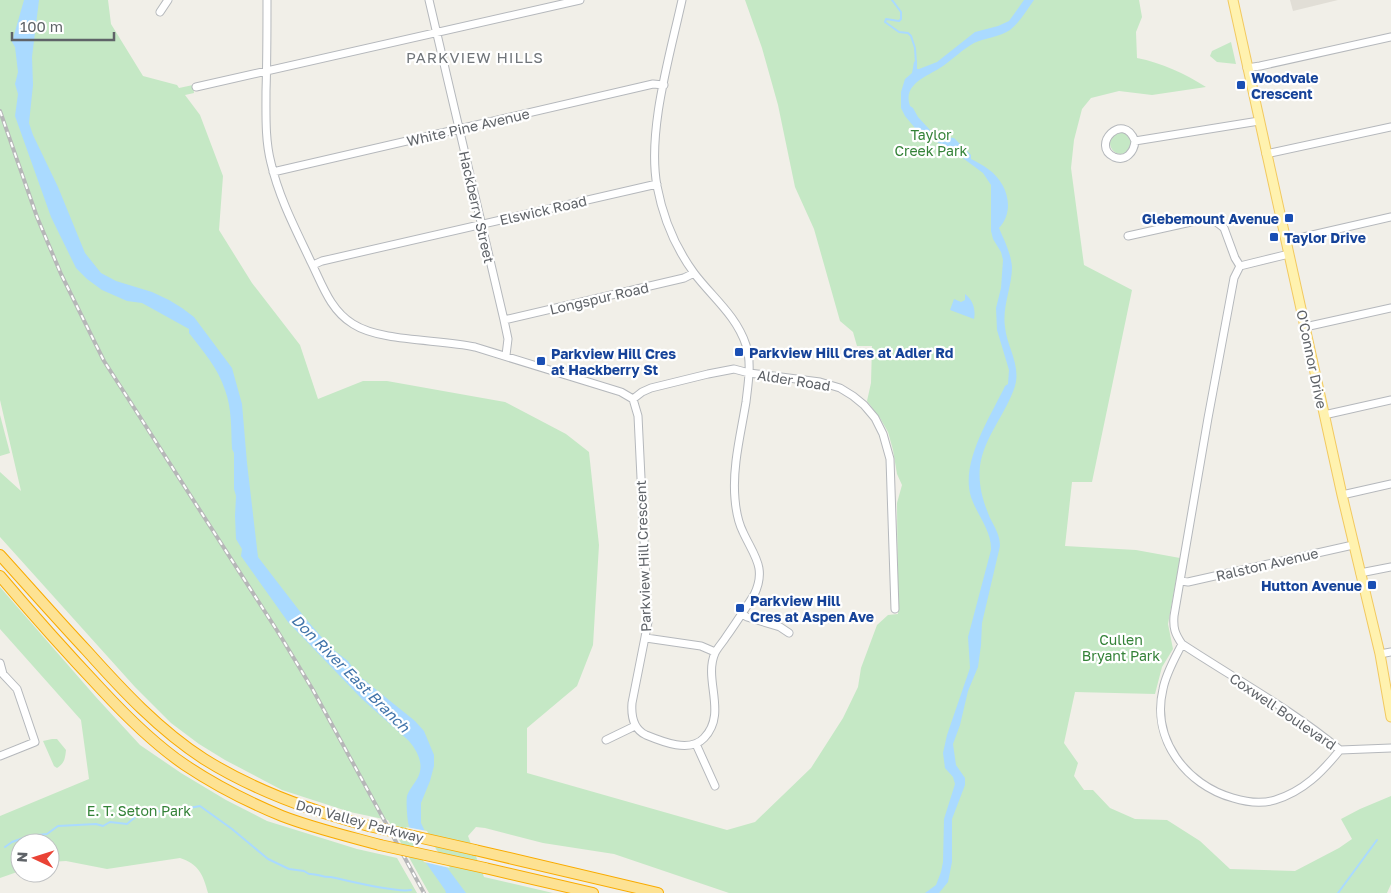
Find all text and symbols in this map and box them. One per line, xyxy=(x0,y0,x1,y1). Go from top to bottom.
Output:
scale bar xyxy=(12,10,115,42)
text: 100 m xyxy=(20,17,63,35)
district label: PARKVIEW HILLS xyxy=(406,48,544,66)
place label: Woodvale Crescent xyxy=(1251,69,1319,102)
marker: Woodvale Crescent xyxy=(1235,79,1247,91)
street label: White Pine Avenue xyxy=(405,105,531,149)
park label: Taylor Creek Park xyxy=(895,126,967,159)
street label: Hackberry Street xyxy=(456,149,498,265)
street label: Elswick Road xyxy=(498,192,588,228)
place label: Glebemount Avenue xyxy=(1142,210,1279,227)
marker: Glebemount Avenue xyxy=(1283,212,1295,224)
place label: Taylor Drive xyxy=(1284,229,1366,246)
marker: Taylor Drive xyxy=(1268,231,1280,243)
street label: Longspur Road xyxy=(548,278,650,318)
street label: O'Connor Drive xyxy=(1293,308,1331,410)
place label: Parkview Hill Cres at Adler Rd xyxy=(749,344,953,361)
place label: Parkview Hill Cres at Hackberry St xyxy=(551,345,676,378)
marker: Parkview Hill Cres at Adler Rd xyxy=(733,346,745,358)
marker: Parkview Hill Cres at Hackberry St xyxy=(535,355,547,367)
street label: Alder Road xyxy=(756,366,832,394)
street label: Parkview Hill Crescent xyxy=(632,480,654,632)
street label: Ralston Avenue xyxy=(1214,544,1320,584)
place label: Hutton Avenue xyxy=(1261,577,1362,594)
marker: Hutton Avenue xyxy=(1366,579,1378,591)
place label: Parkview Hill Cres at Aspen Ave xyxy=(750,592,874,625)
marker: Parkview Hill Cres at Aspen Ave xyxy=(734,602,746,614)
water label: Don River East Branch xyxy=(288,610,414,736)
park label: Cullen Bryant Park xyxy=(1082,631,1160,664)
street label: Coxwell Boulevard xyxy=(1226,669,1340,753)
street label: Don Valley Parkway xyxy=(294,796,426,846)
park label: E. T. Seton Park xyxy=(87,802,191,819)
north arrow xyxy=(10,833,60,883)
text: N xyxy=(13,851,30,863)

